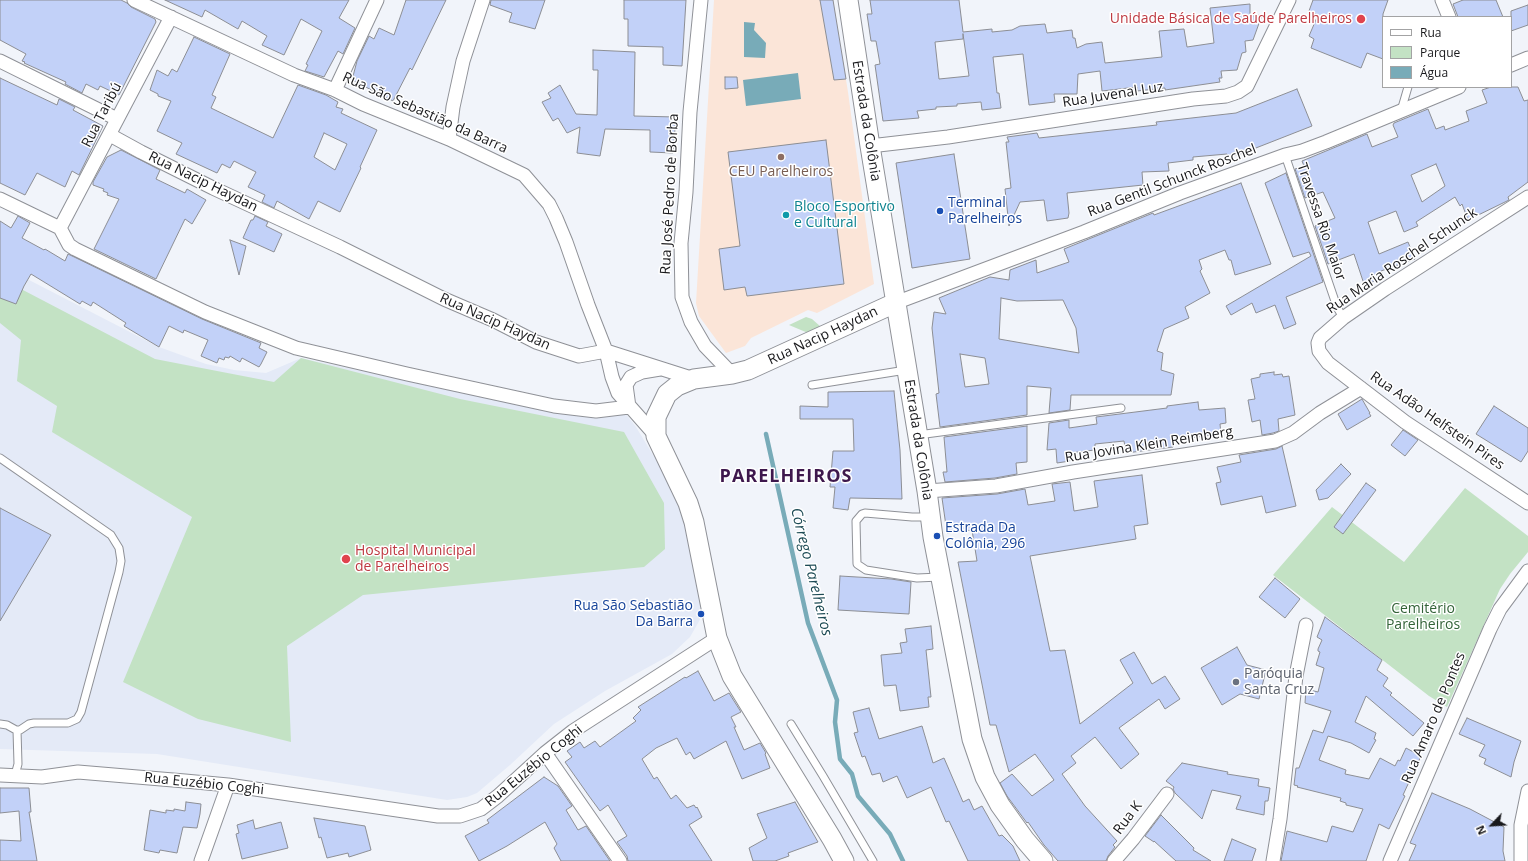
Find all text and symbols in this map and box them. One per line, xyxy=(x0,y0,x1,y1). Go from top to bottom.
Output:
place label: Unidade Básica de Saúde Parelheiros xyxy=(1110,11,1352,27)
marker: Unidade Básica de Saúde Parelheiros xyxy=(1355,13,1367,25)
legend xyxy=(1382,16,1512,88)
text: Rua xyxy=(1420,24,1441,41)
text: Parque xyxy=(1420,44,1460,61)
street label: Estrada da Colônia xyxy=(848,59,884,183)
text: Água xyxy=(1420,64,1448,81)
street label: Rua São Sebastião da Barra xyxy=(340,69,510,157)
street label: Rua Juvenal Luz xyxy=(1061,79,1165,111)
street label: Rua Taribú xyxy=(79,80,125,150)
street label: Rua José Pedro de Borba xyxy=(657,113,683,275)
street label: Rua Gentil Schunck Roschel xyxy=(1085,141,1259,221)
street label: Rua Nacip Haydan xyxy=(146,148,260,216)
marker: CEU Parelheiros xyxy=(776,152,786,162)
street label: Travessa Rio Maior xyxy=(1293,161,1349,283)
place label: CEU Parelheiros xyxy=(729,164,833,180)
place label: Terminal Parelheiros xyxy=(948,195,1022,228)
place label: Bloco Esportivo e Cultural xyxy=(794,199,895,232)
street label: Rua Maria Roschel Schunck xyxy=(1324,204,1480,318)
marker: Terminal Parelheiros xyxy=(935,206,945,216)
marker: Bloco Esportivo e Cultural xyxy=(781,210,791,220)
street label: Rua Nacip Haydan xyxy=(437,290,553,354)
street label: Rua Nacip Haydan xyxy=(765,303,881,369)
street label: Rua Adão Helfstein Pires xyxy=(1367,368,1507,474)
street label: Estrada da Colônia xyxy=(900,378,936,502)
street label: Rua Jovina Klein Reimberg xyxy=(1064,423,1234,467)
district label: PARELHEIROS xyxy=(720,466,852,488)
water label: Córrego Parelheiros xyxy=(786,506,836,638)
place label: Estrada Da Colônia, 296 xyxy=(945,520,1025,552)
marker: Estrada Da Colônia, 296 xyxy=(932,531,942,541)
place label: Hospital Municipal de Parelheiros xyxy=(355,543,476,576)
marker: Hospital Municipal de Parelheiros xyxy=(340,553,352,565)
place label: Rua São Sebastião Da Barra xyxy=(574,598,693,630)
park label: Cemitério Parelheiros xyxy=(1386,601,1460,634)
marker: Rua São Sebastião Da Barra xyxy=(696,609,706,619)
street label: Rua Amaro de Pontes xyxy=(1399,650,1469,786)
place label: Paróquia Santa Cruz xyxy=(1244,666,1314,698)
marker: Paróquia Santa Cruz xyxy=(1231,677,1241,687)
street label: Rua Euzébio Coghi xyxy=(482,722,586,810)
street label: Rua Euzébio Coghi xyxy=(143,769,265,799)
street label: Rua K xyxy=(1110,798,1146,838)
north arrow xyxy=(1472,805,1512,845)
text: N xyxy=(1472,823,1489,838)

